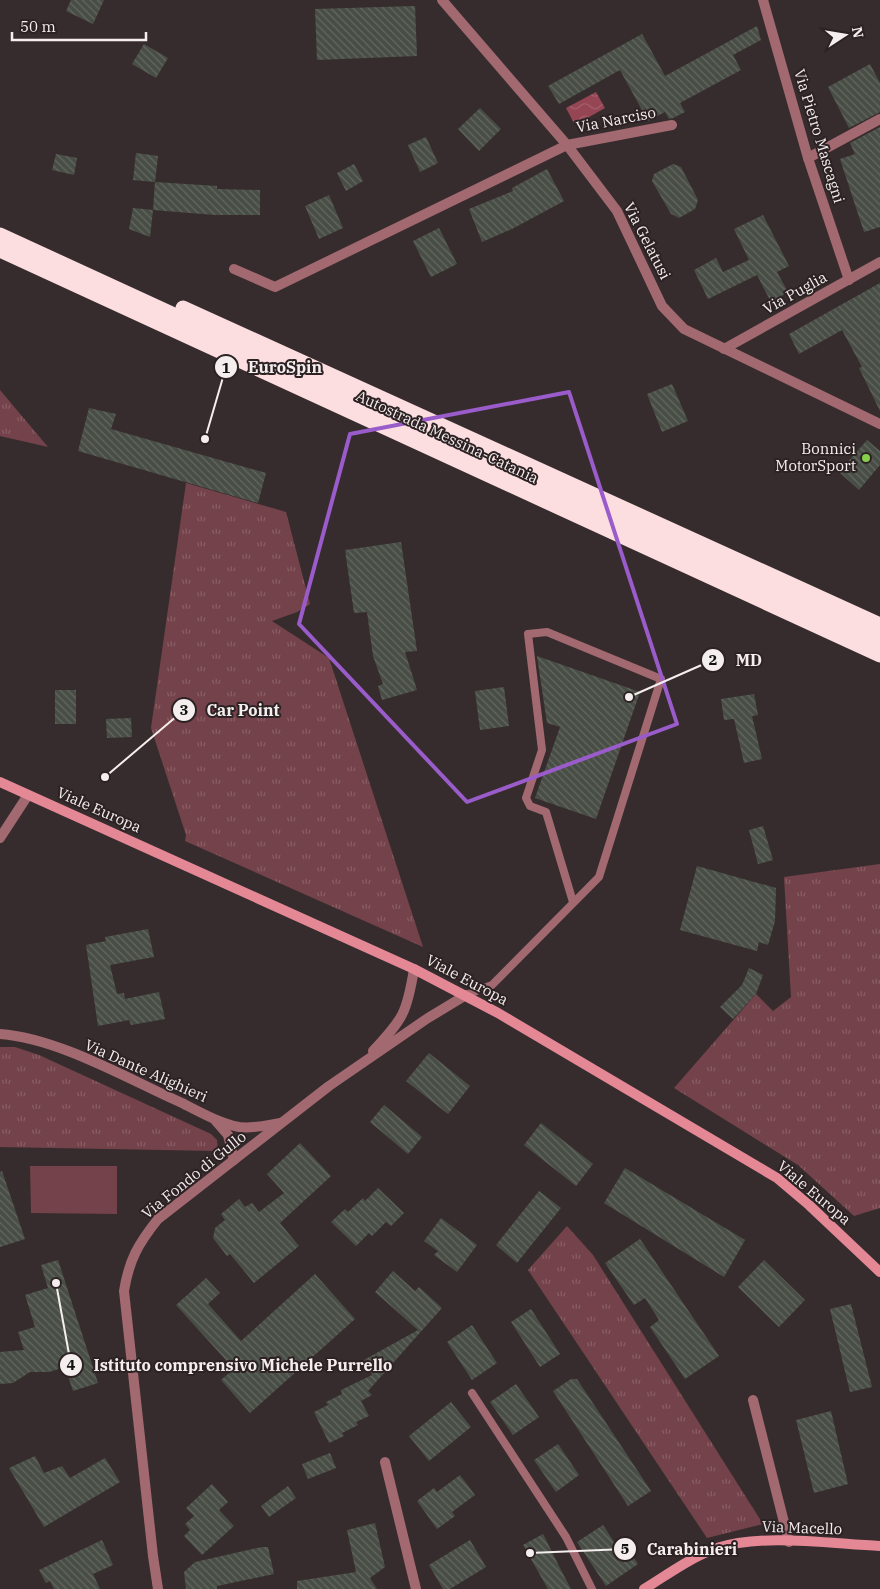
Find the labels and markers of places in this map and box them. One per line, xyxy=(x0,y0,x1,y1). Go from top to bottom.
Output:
callout: EuroSpin xyxy=(213,352,332,383)
place label: Bonnici MotorSport xyxy=(775,439,856,475)
marker: Bonnici MotorSport xyxy=(860,452,872,464)
callout: MD xyxy=(701,645,772,676)
callout: Car Point xyxy=(171,695,289,726)
callout: Istituto comprensivo Michele Purrello xyxy=(59,1350,403,1381)
callout: Carabinieri xyxy=(612,1534,748,1565)

